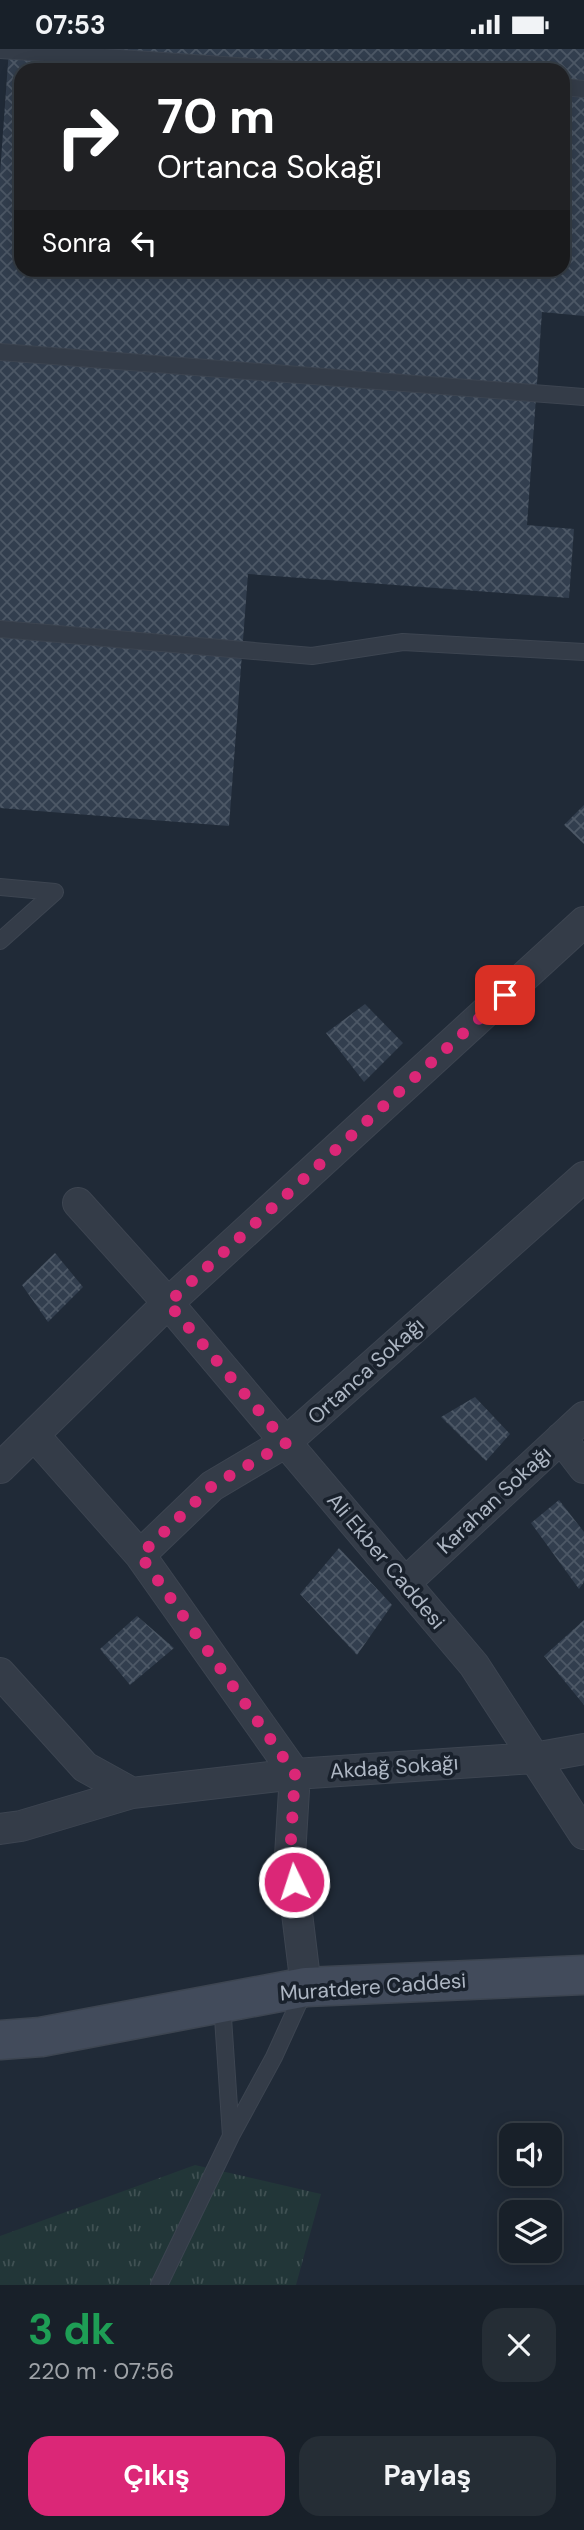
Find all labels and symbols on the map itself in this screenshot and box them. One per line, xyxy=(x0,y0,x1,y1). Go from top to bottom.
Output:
pin xyxy=(475,965,535,1025)
street label: Ortanca Sokağı xyxy=(302,1311,430,1431)
street label: Karahan Sokağı xyxy=(431,1440,557,1560)
street label: Ali Ekber Caddesi xyxy=(321,1487,451,1635)
street label: Akdağ Sokağı xyxy=(329,1749,459,1785)
position arrow xyxy=(257,1845,331,1919)
street label: Muratdere Caddesi xyxy=(279,1967,467,2007)

